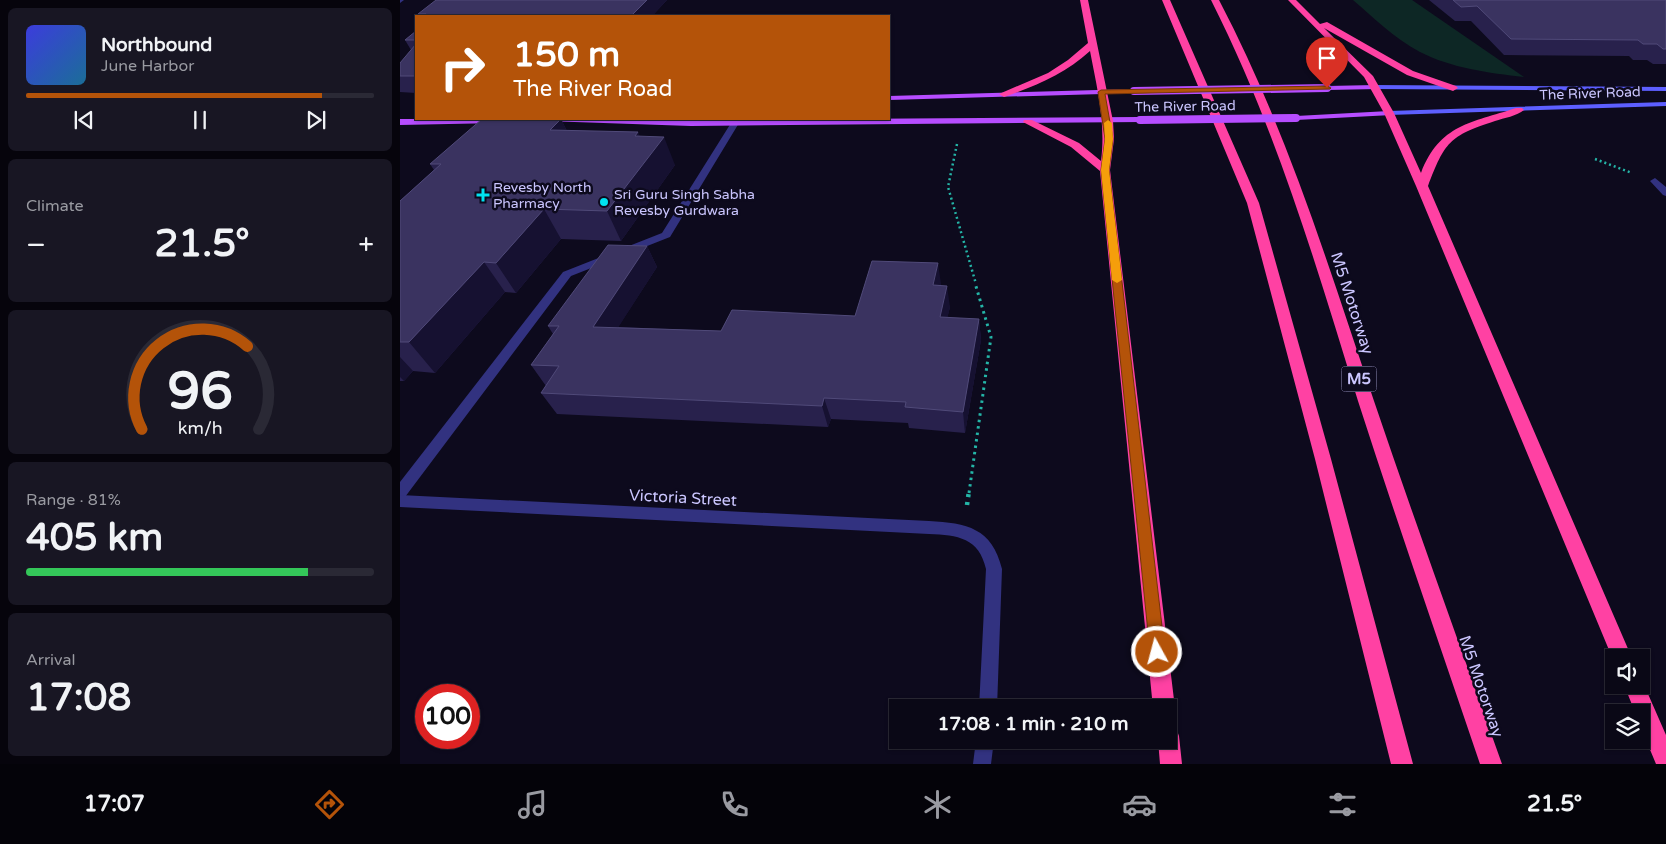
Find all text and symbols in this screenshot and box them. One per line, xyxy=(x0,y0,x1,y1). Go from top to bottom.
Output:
text: Northbound xyxy=(101,34,212,56)
text: 150 m xyxy=(513,34,620,76)
icon: right xyxy=(430,35,495,100)
pin xyxy=(1306,37,1348,88)
icon: arrive xyxy=(1313,44,1341,72)
text: June Harbor xyxy=(101,56,194,76)
text: The River Road xyxy=(513,76,672,102)
street label: The River Road xyxy=(1539,83,1641,104)
street label: The River Road xyxy=(1134,97,1236,116)
icon: previous xyxy=(70,106,98,134)
icon: pause xyxy=(186,106,214,134)
icon: next xyxy=(302,106,330,134)
place label: Revesby North Pharmacy xyxy=(493,179,591,212)
place label: Sri Guru Singh Sabha Revesby Gurdwara xyxy=(614,186,755,219)
marker: Revesby North Pharmacy xyxy=(477,189,489,201)
text: Climate xyxy=(26,196,84,216)
marker: Sri Guru Singh Sabha Revesby Gurdwara xyxy=(598,196,610,208)
text: 21.5° xyxy=(155,221,250,267)
text: − xyxy=(26,228,46,262)
text: + xyxy=(358,228,374,262)
street label: M5 Motorway xyxy=(1326,250,1378,357)
text: 96 xyxy=(167,360,233,423)
road number: M5 xyxy=(1342,366,1376,392)
text: km/h xyxy=(178,418,222,439)
street label: Victoria Street xyxy=(628,485,737,511)
text: Range · 81% xyxy=(26,490,121,510)
text: 405 km xyxy=(26,515,163,561)
position arrow xyxy=(1130,625,1182,677)
street label: M5 Motorway xyxy=(1454,633,1508,740)
map controls xyxy=(1605,649,1650,749)
button: sound xyxy=(1605,649,1650,694)
text: Arrival xyxy=(26,650,75,670)
text: 17:08 xyxy=(26,675,131,721)
speed limit sign: 100 xyxy=(415,684,480,749)
button: layers xyxy=(1605,704,1650,749)
text: 17:08 · 1 min · 210 m xyxy=(937,713,1129,735)
icon: directions xyxy=(312,787,347,822)
icon: music xyxy=(515,787,550,822)
icon: phone xyxy=(717,787,752,822)
icon: climate xyxy=(920,787,955,822)
icon: car xyxy=(1122,787,1157,822)
icon: filters xyxy=(1325,787,1360,822)
text: 17:07 xyxy=(84,791,145,817)
text: 21.5° xyxy=(1527,791,1582,817)

